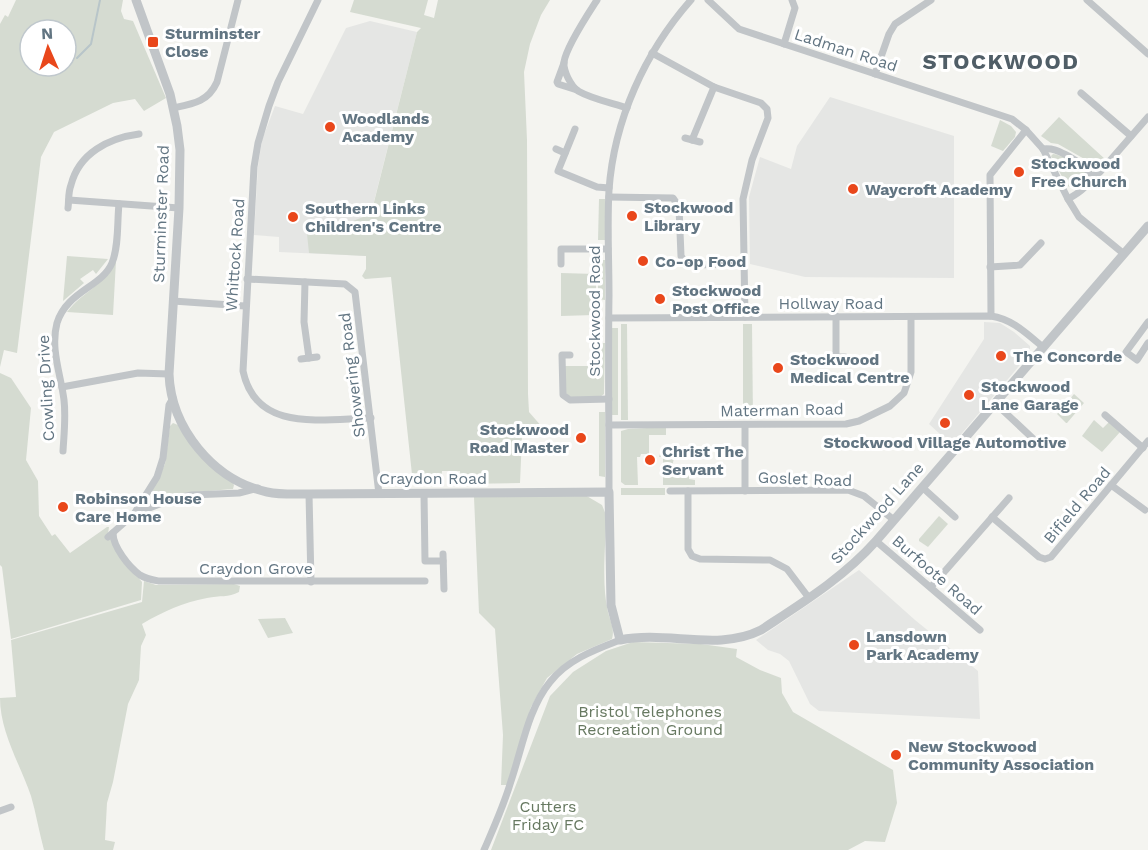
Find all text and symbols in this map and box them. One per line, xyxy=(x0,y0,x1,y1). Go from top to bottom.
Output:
north arrow xyxy=(18,18,78,78)
text: N xyxy=(41,24,54,43)
place label: Sturminster Close xyxy=(165,24,261,61)
street label: Ladman Road xyxy=(792,24,900,76)
marker: Sturminster Close xyxy=(146,35,160,49)
district label: STOCKWOOD xyxy=(923,49,1079,74)
place label: Woodlands Academy xyxy=(342,109,430,146)
marker: Woodlands Academy xyxy=(323,120,337,134)
street label: Sturminster Road xyxy=(149,145,173,283)
place label: Stockwood Free Church xyxy=(1031,154,1127,191)
marker: Stockwood Free Church xyxy=(1012,165,1026,179)
place label: Waycroft Academy xyxy=(865,180,1013,199)
marker: Waycroft Academy xyxy=(846,182,860,196)
street label: Whittock Road xyxy=(222,198,248,312)
place label: Stockwood Library xyxy=(644,198,733,235)
place label: Southern Links Children's Centre xyxy=(305,199,442,236)
marker: Stockwood Library xyxy=(625,209,639,223)
marker: Southern Links Children's Centre xyxy=(286,210,300,224)
street label: Stockwood Road xyxy=(585,245,604,377)
place label: Co-op Food xyxy=(655,252,746,271)
marker: Co-op Food xyxy=(636,254,650,268)
place label: Stockwood Post Office xyxy=(672,281,761,318)
marker: Stockwood Post Office xyxy=(653,292,667,306)
street label: Hollway Road xyxy=(779,294,883,313)
street label: Showering Road xyxy=(335,312,369,438)
street label: Cowling Drive xyxy=(34,334,58,442)
place label: The Concorde xyxy=(1013,347,1122,366)
marker: The Concorde xyxy=(994,349,1008,363)
place label: Stockwood Medical Centre xyxy=(790,350,909,387)
marker: Stockwood Medical Centre xyxy=(771,361,785,375)
place label: Stockwood Lane Garage xyxy=(981,377,1079,414)
marker: Stockwood Lane Garage xyxy=(962,388,976,402)
street label: Materman Road xyxy=(720,399,844,421)
marker: Stockwood Village Automotive xyxy=(938,416,952,430)
place label: Stockwood Road Master xyxy=(469,420,569,457)
marker: Stockwood Road Master xyxy=(574,431,588,445)
place label: Stockwood Village Automotive xyxy=(824,433,1066,452)
place label: Christ The Servant xyxy=(662,442,744,479)
marker: Christ The Servant xyxy=(643,453,657,467)
street label: Stockwood Lane xyxy=(826,458,928,568)
street label: Bifield Road xyxy=(1040,463,1114,547)
street label: Goslet Road xyxy=(757,468,853,490)
street label: Craydon Road xyxy=(379,469,487,488)
place label: Robinson House Care Home xyxy=(75,489,202,526)
marker: Robinson House Care Home xyxy=(56,500,70,514)
street label: Burfoote Road xyxy=(888,531,986,619)
street label: Craydon Grove xyxy=(199,559,313,578)
place label: Lansdown Park Academy xyxy=(866,627,980,664)
marker: Lansdown Park Academy xyxy=(847,638,861,652)
park label: Bristol Telephones Recreation Ground xyxy=(577,702,723,739)
place label: New Stockwood Community Association xyxy=(908,737,1094,774)
marker: New Stockwood Community Association xyxy=(889,748,903,762)
park label: Cutters Friday FC xyxy=(512,797,584,834)

